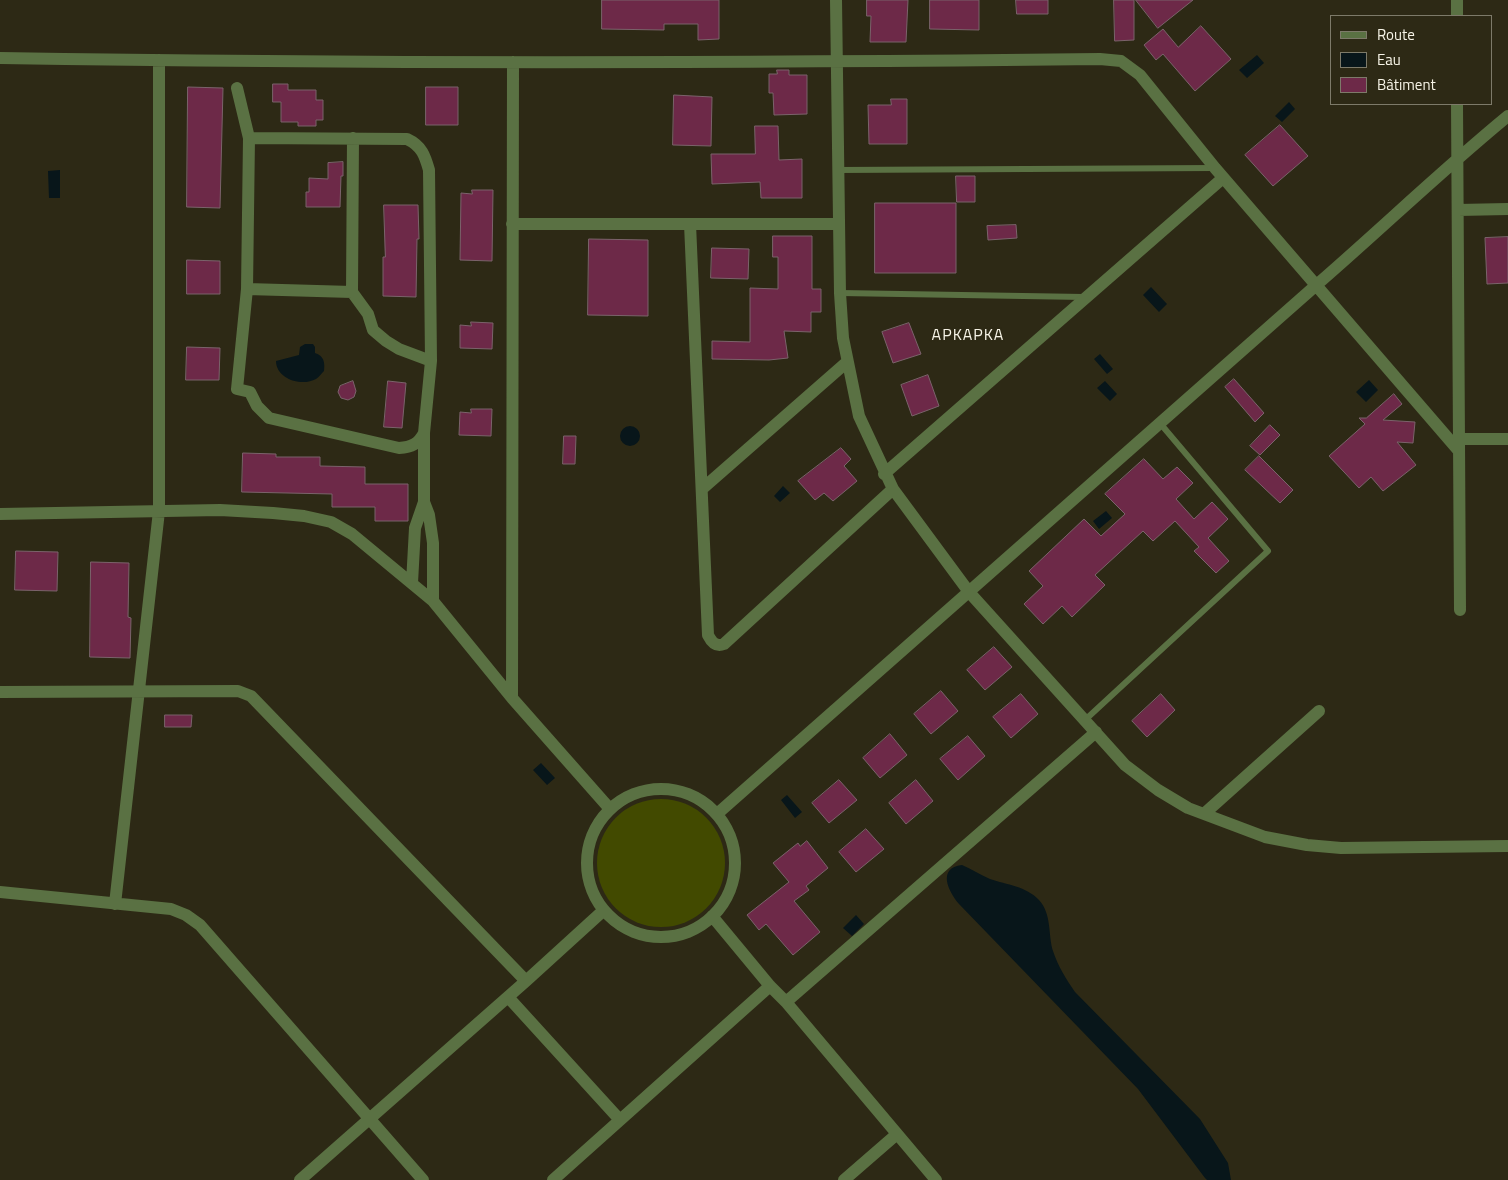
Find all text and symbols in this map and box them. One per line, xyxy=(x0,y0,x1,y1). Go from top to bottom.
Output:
legend xyxy=(1330,15,1493,105)
text: Route xyxy=(1377,23,1415,46)
text: Eau xyxy=(1377,48,1401,71)
text: Bâtiment xyxy=(1377,73,1436,96)
district label: APKAPKA xyxy=(931,326,1005,346)

